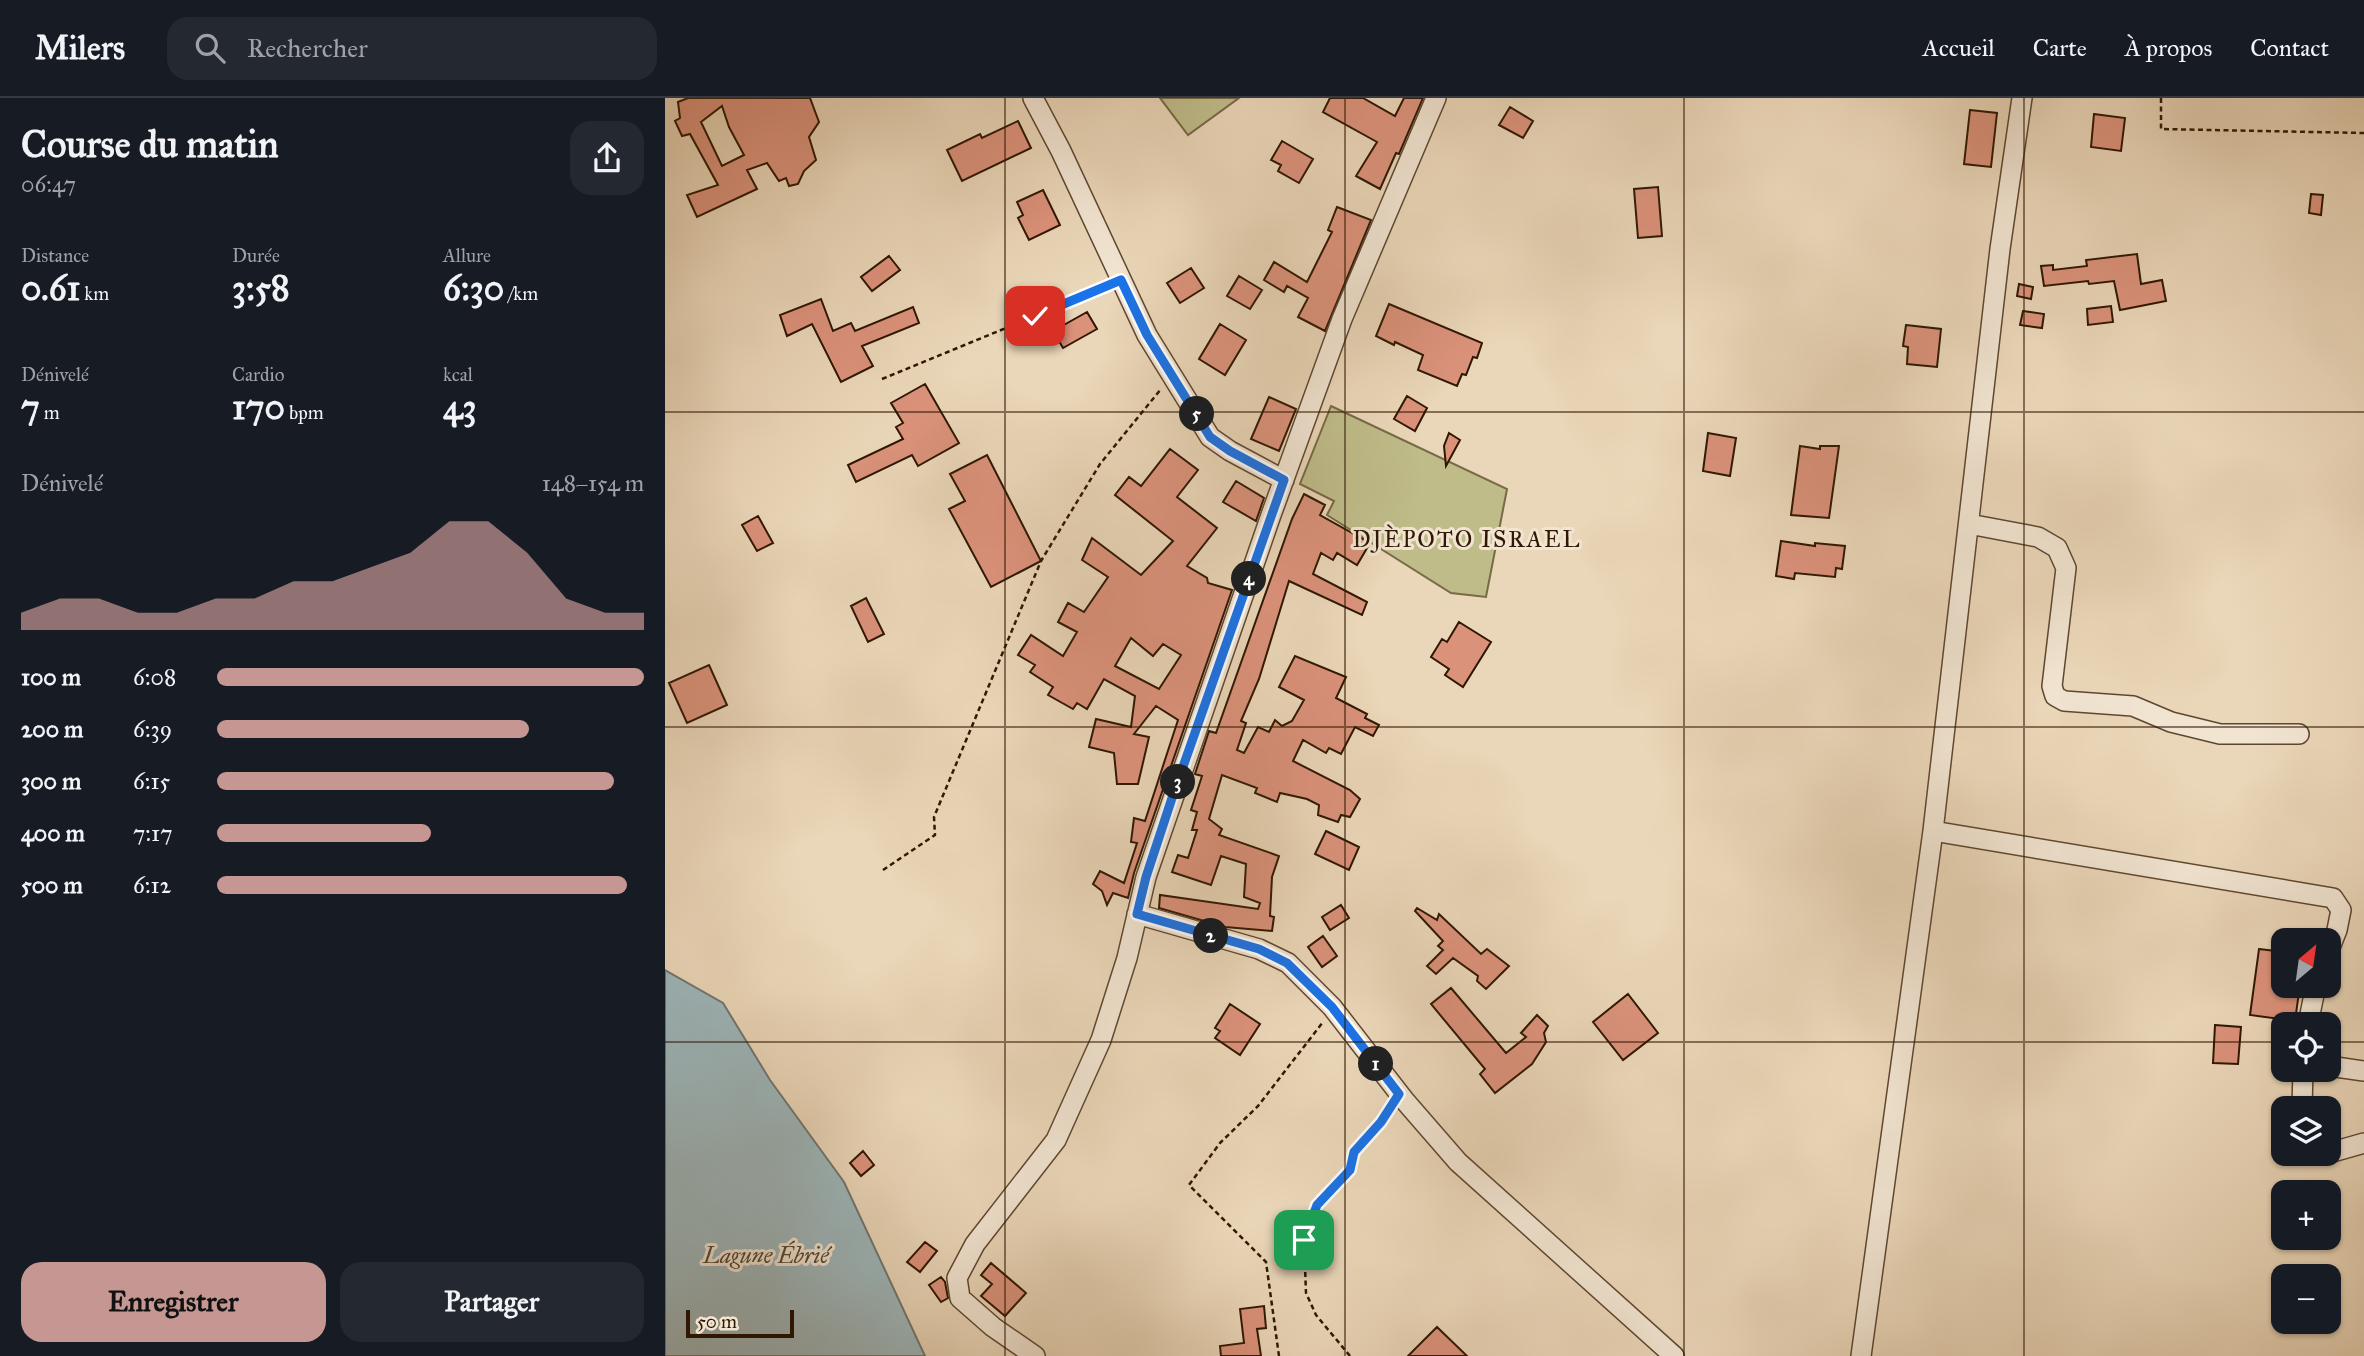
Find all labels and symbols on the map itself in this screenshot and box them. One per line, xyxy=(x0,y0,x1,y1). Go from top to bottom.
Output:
pin xyxy=(1005,286,1065,346)
pin: 5 xyxy=(1179,396,1215,432)
district label: DJÈPOTO ISRAEL xyxy=(1353,524,1581,553)
pin: 4 xyxy=(1231,561,1267,596)
pin: 3 xyxy=(1161,764,1195,800)
pin: 2 xyxy=(1193,918,1229,954)
north arrow xyxy=(2271,928,2341,998)
pin: 1 xyxy=(1359,1046,1393,1082)
pin xyxy=(1274,1210,1334,1270)
water label: Lagune Ébrié xyxy=(702,1240,832,1269)
scale bar xyxy=(686,1307,795,1339)

